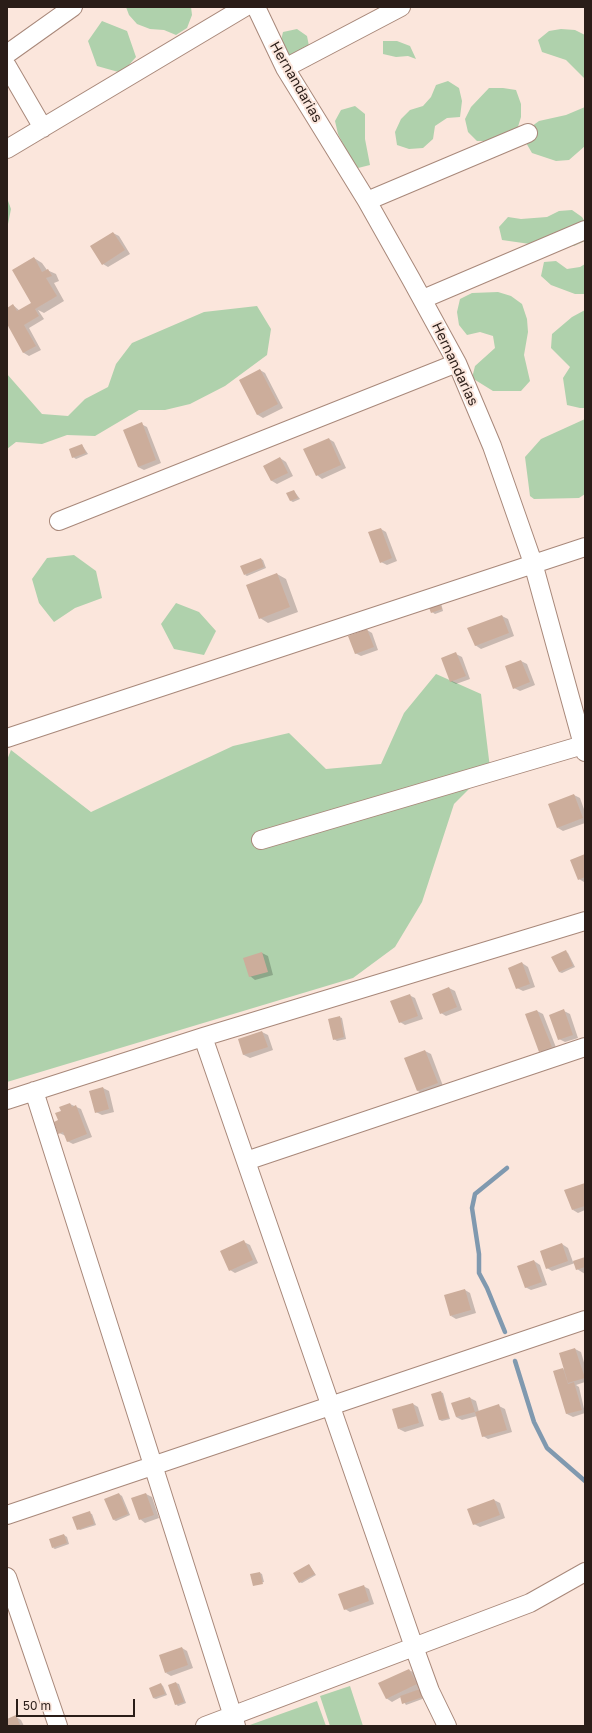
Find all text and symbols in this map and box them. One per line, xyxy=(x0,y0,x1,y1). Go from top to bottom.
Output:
street label: Hernandarias xyxy=(266,39,326,125)
street label: Hernandarias xyxy=(428,319,482,409)
scale bar xyxy=(18,1691,137,1717)
text: 50 m xyxy=(23,1698,51,1713)

